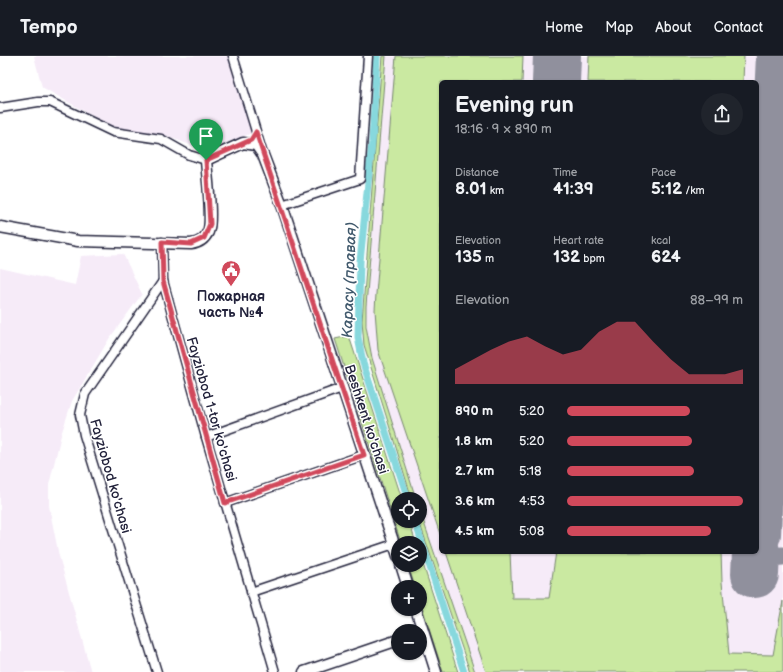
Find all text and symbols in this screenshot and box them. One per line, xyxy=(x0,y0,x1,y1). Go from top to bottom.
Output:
text: Tempo xyxy=(20,16,78,39)
text: Home xyxy=(545,19,583,36)
text: Map xyxy=(605,19,633,36)
text: About xyxy=(655,19,692,36)
text: Contact xyxy=(714,19,763,36)
text: Evening run xyxy=(455,92,574,119)
button: share xyxy=(701,93,743,135)
pin xyxy=(189,119,223,160)
text: 18:16 · 9 × 890 m xyxy=(455,121,552,137)
icon: arrive xyxy=(195,125,217,147)
text: Distance xyxy=(455,166,499,179)
text: Time xyxy=(553,166,577,179)
text: Pace xyxy=(651,166,676,179)
text: 8.01 xyxy=(455,179,487,199)
text: 41:39 xyxy=(553,179,594,199)
text: 5:12 xyxy=(651,179,682,199)
text: km xyxy=(487,184,504,197)
text: /km xyxy=(682,184,705,197)
water label: Карасу (правая) xyxy=(338,221,361,338)
text: Elevation xyxy=(455,234,501,247)
text: Heart rate xyxy=(553,234,604,247)
text: kcal xyxy=(651,234,671,247)
text: 135 xyxy=(455,247,482,267)
text: 132 xyxy=(553,247,580,267)
text: 624 xyxy=(651,247,681,267)
text: m xyxy=(482,252,494,265)
text: bpm xyxy=(580,252,605,265)
public building icon: Пожарная часть №4 xyxy=(220,259,242,287)
place label: Пожарная часть №4 xyxy=(197,288,265,321)
text: Elevation xyxy=(455,292,509,308)
text: 88–99 m xyxy=(690,292,743,308)
street label: Fayziobod 1-tor ko'chasi xyxy=(183,335,240,483)
street label: Beshkent ko'chasi xyxy=(341,362,392,476)
text: 890 m xyxy=(455,403,493,419)
text: 5:20 xyxy=(519,403,544,419)
street label: Fayziobod ko'chasi xyxy=(86,417,135,535)
text: 1.8 km xyxy=(455,433,493,449)
text: 5:20 xyxy=(519,433,544,449)
text: 2.7 km xyxy=(455,463,494,479)
text: 5:18 xyxy=(519,463,542,479)
map controls xyxy=(391,492,427,660)
button: locate xyxy=(391,492,427,528)
text: 3.6 km xyxy=(455,493,495,509)
text: 4:53 xyxy=(519,493,545,509)
text: 4.5 km xyxy=(455,523,494,539)
text: 5:08 xyxy=(519,523,544,539)
button: layers xyxy=(391,536,427,572)
button: + xyxy=(391,580,427,616)
button: − xyxy=(391,624,427,660)

